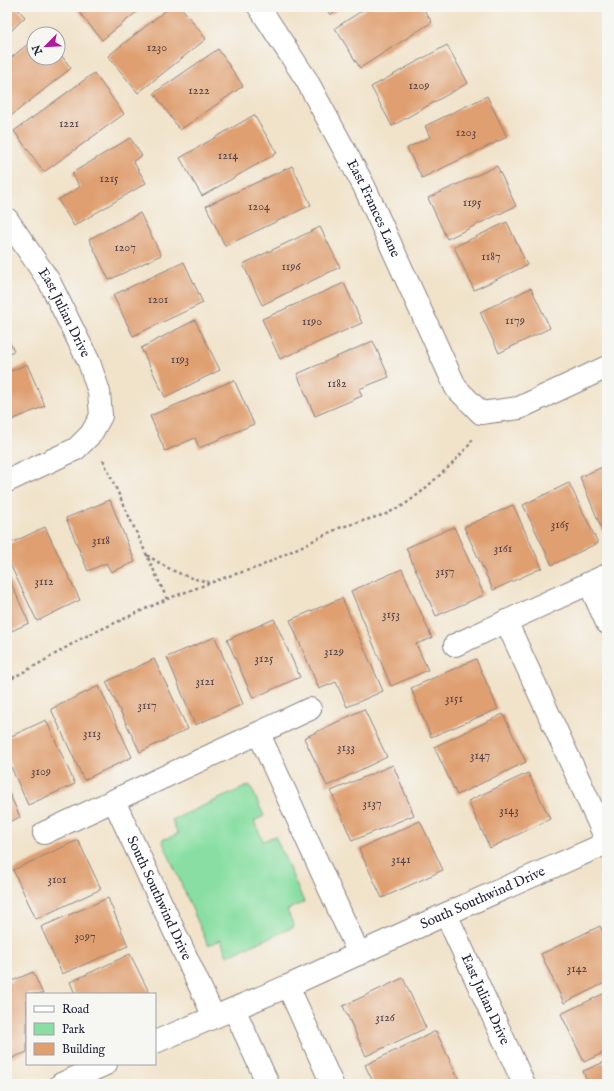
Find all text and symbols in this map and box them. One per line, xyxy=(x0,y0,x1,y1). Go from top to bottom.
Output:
north arrow xyxy=(26,26,66,66)
house number: 1230 xyxy=(147,40,167,55)
text: N xyxy=(29,42,47,58)
house number: 1209 xyxy=(408,78,430,93)
house number: 1222 xyxy=(188,83,210,98)
house number: 1221 xyxy=(59,116,79,131)
house number: 1203 xyxy=(456,125,476,140)
house number: 1214 xyxy=(218,148,238,163)
street label: East Frances Lane xyxy=(342,156,405,261)
house number: 1215 xyxy=(100,171,119,186)
house number: 1195 xyxy=(463,195,482,210)
house number: 1204 xyxy=(248,199,270,214)
house number: 1207 xyxy=(114,240,136,255)
house number: 1187 xyxy=(481,249,501,264)
house number: 1196 xyxy=(281,259,302,274)
street label: East Julian Drive xyxy=(34,264,95,361)
house number: 1201 xyxy=(148,292,168,307)
house number: 1179 xyxy=(505,313,525,328)
house number: 1190 xyxy=(302,314,322,329)
house number: 1193 xyxy=(171,352,189,367)
house number: 1182 xyxy=(327,376,347,391)
house number: 3165 xyxy=(551,517,570,532)
house number: 3118 xyxy=(92,533,110,548)
house number: 3161 xyxy=(494,541,512,556)
house number: 3157 xyxy=(436,564,454,579)
house number: 3112 xyxy=(34,574,54,589)
house number: 3153 xyxy=(382,607,400,622)
house number: 3129 xyxy=(324,644,344,659)
house number: 3125 xyxy=(255,651,274,666)
house number: 3121 xyxy=(195,674,215,689)
house number: 3151 xyxy=(445,691,463,706)
house number: 3117 xyxy=(137,698,157,713)
house number: 3113 xyxy=(83,726,101,741)
house number: 3133 xyxy=(337,740,355,755)
house number: 3147 xyxy=(470,748,490,763)
house number: 3109 xyxy=(31,764,51,779)
house number: 3137 xyxy=(362,796,382,811)
house number: 3143 xyxy=(499,803,519,818)
street label: South Southwind Drive xyxy=(122,833,196,964)
house number: 3141 xyxy=(391,852,411,867)
street label: South Southwind Drive xyxy=(417,862,549,934)
house number: 3101 xyxy=(47,872,67,887)
house number: 3097 xyxy=(74,929,96,944)
street label: East Julian Drive xyxy=(457,951,514,1048)
house number: 3142 xyxy=(567,961,588,976)
legend xyxy=(26,993,156,1065)
text: Road xyxy=(62,1002,90,1017)
house number: 3126 xyxy=(375,1010,396,1025)
text: Park xyxy=(62,1022,85,1037)
text: Building xyxy=(62,1042,106,1057)

